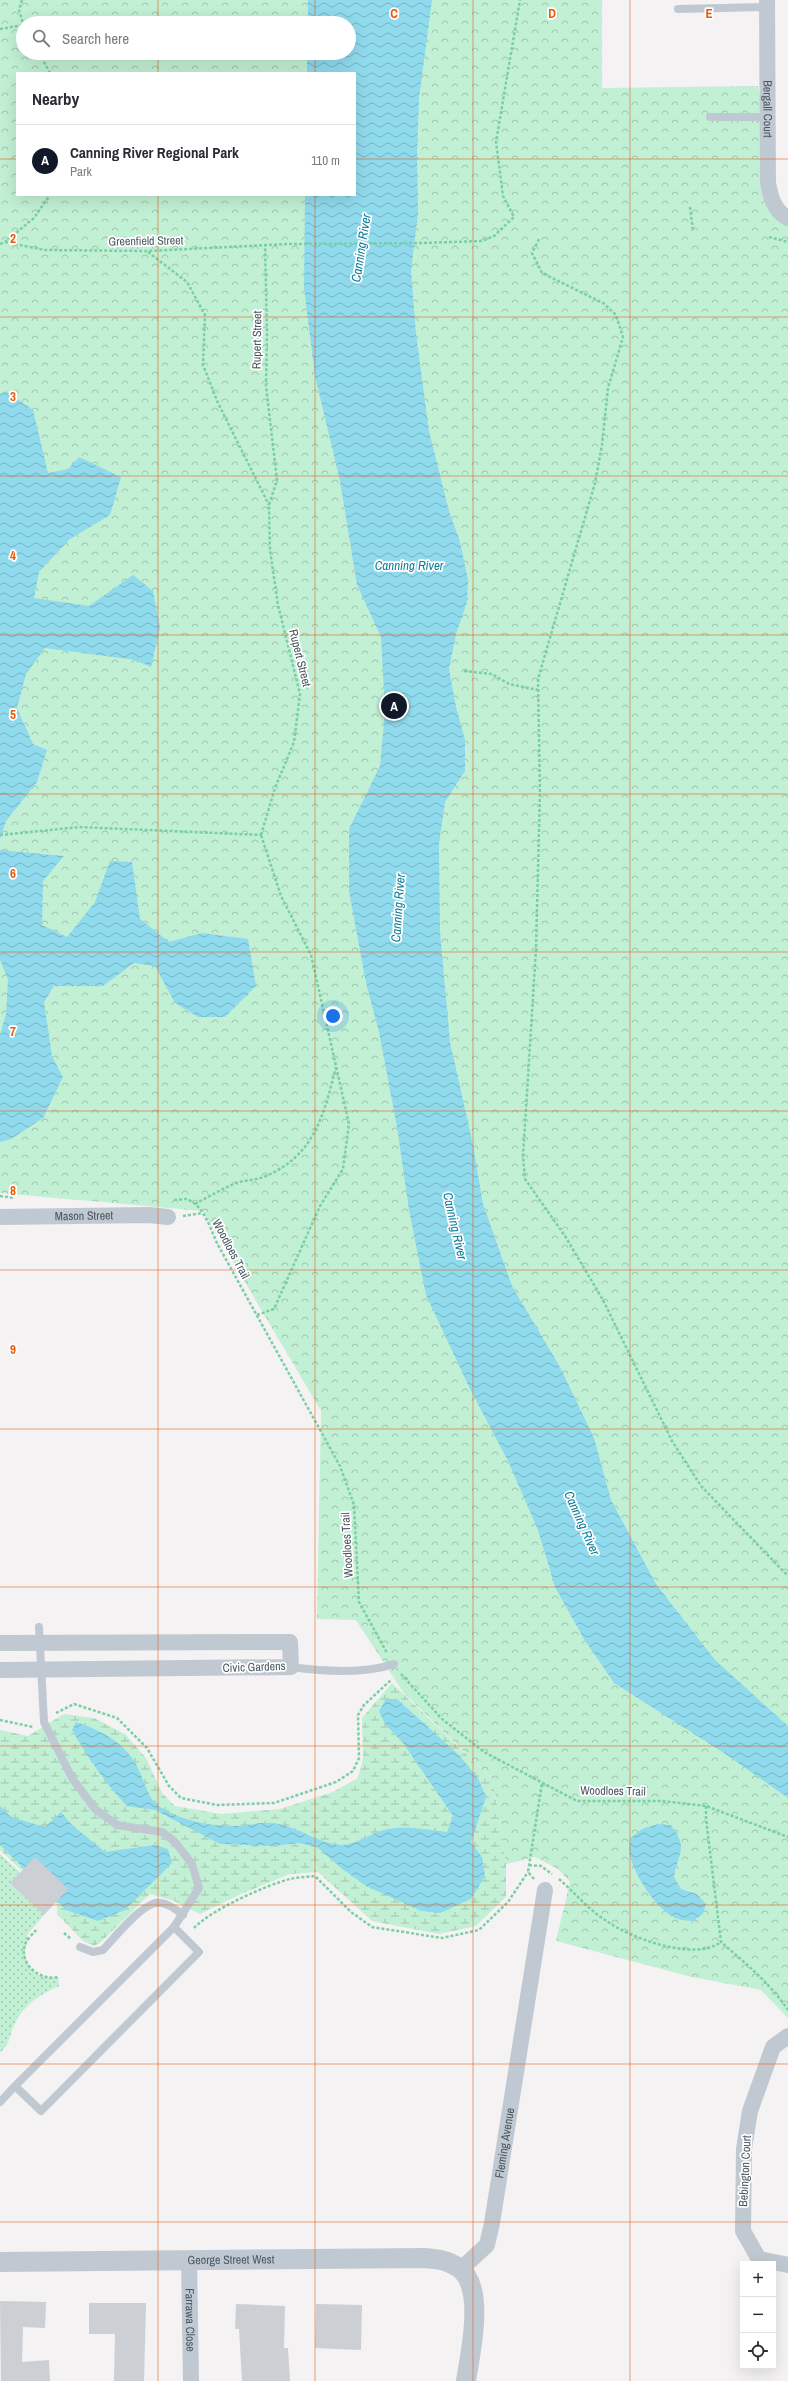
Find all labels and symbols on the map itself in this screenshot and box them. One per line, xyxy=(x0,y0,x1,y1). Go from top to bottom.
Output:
text: C xyxy=(390,5,398,22)
text: D xyxy=(548,5,556,22)
text: E xyxy=(705,5,713,22)
street label: Bergall Court xyxy=(759,80,776,138)
water label: Canning River xyxy=(347,212,375,283)
text: 2 xyxy=(10,230,16,247)
street label: Greenfield Street xyxy=(108,232,184,250)
street label: Rupert Street xyxy=(248,310,266,369)
text: 3 xyxy=(10,388,16,405)
text: 4 xyxy=(10,547,16,564)
water label: Canning River xyxy=(375,557,444,574)
street label: Rupert Street xyxy=(285,628,315,689)
pin: A xyxy=(381,691,407,721)
text: 5 xyxy=(10,706,16,723)
text: 6 xyxy=(10,865,16,882)
water label: Canning River xyxy=(387,873,409,943)
your location xyxy=(323,1006,343,1026)
text: 7 xyxy=(10,1023,16,1040)
text: 8 xyxy=(10,1182,16,1199)
water label: Canning River xyxy=(439,1191,471,1262)
street label: Mason Street xyxy=(55,1207,114,1224)
street label: Woodloes Trail xyxy=(209,1216,253,1282)
text: 9 xyxy=(10,1341,16,1358)
water label: Canning River xyxy=(560,1488,604,1558)
street label: Woodloes Trail xyxy=(337,1512,357,1578)
street label: Civic Gardens xyxy=(222,1658,286,1676)
street label: Woodloes Trail xyxy=(580,1782,646,1800)
street label: Fleming Avenue xyxy=(491,2107,518,2179)
street label: Bebington Court xyxy=(735,2135,755,2207)
street label: George Street West xyxy=(187,2251,275,2268)
street label: Farrawa Close xyxy=(181,2288,199,2352)

